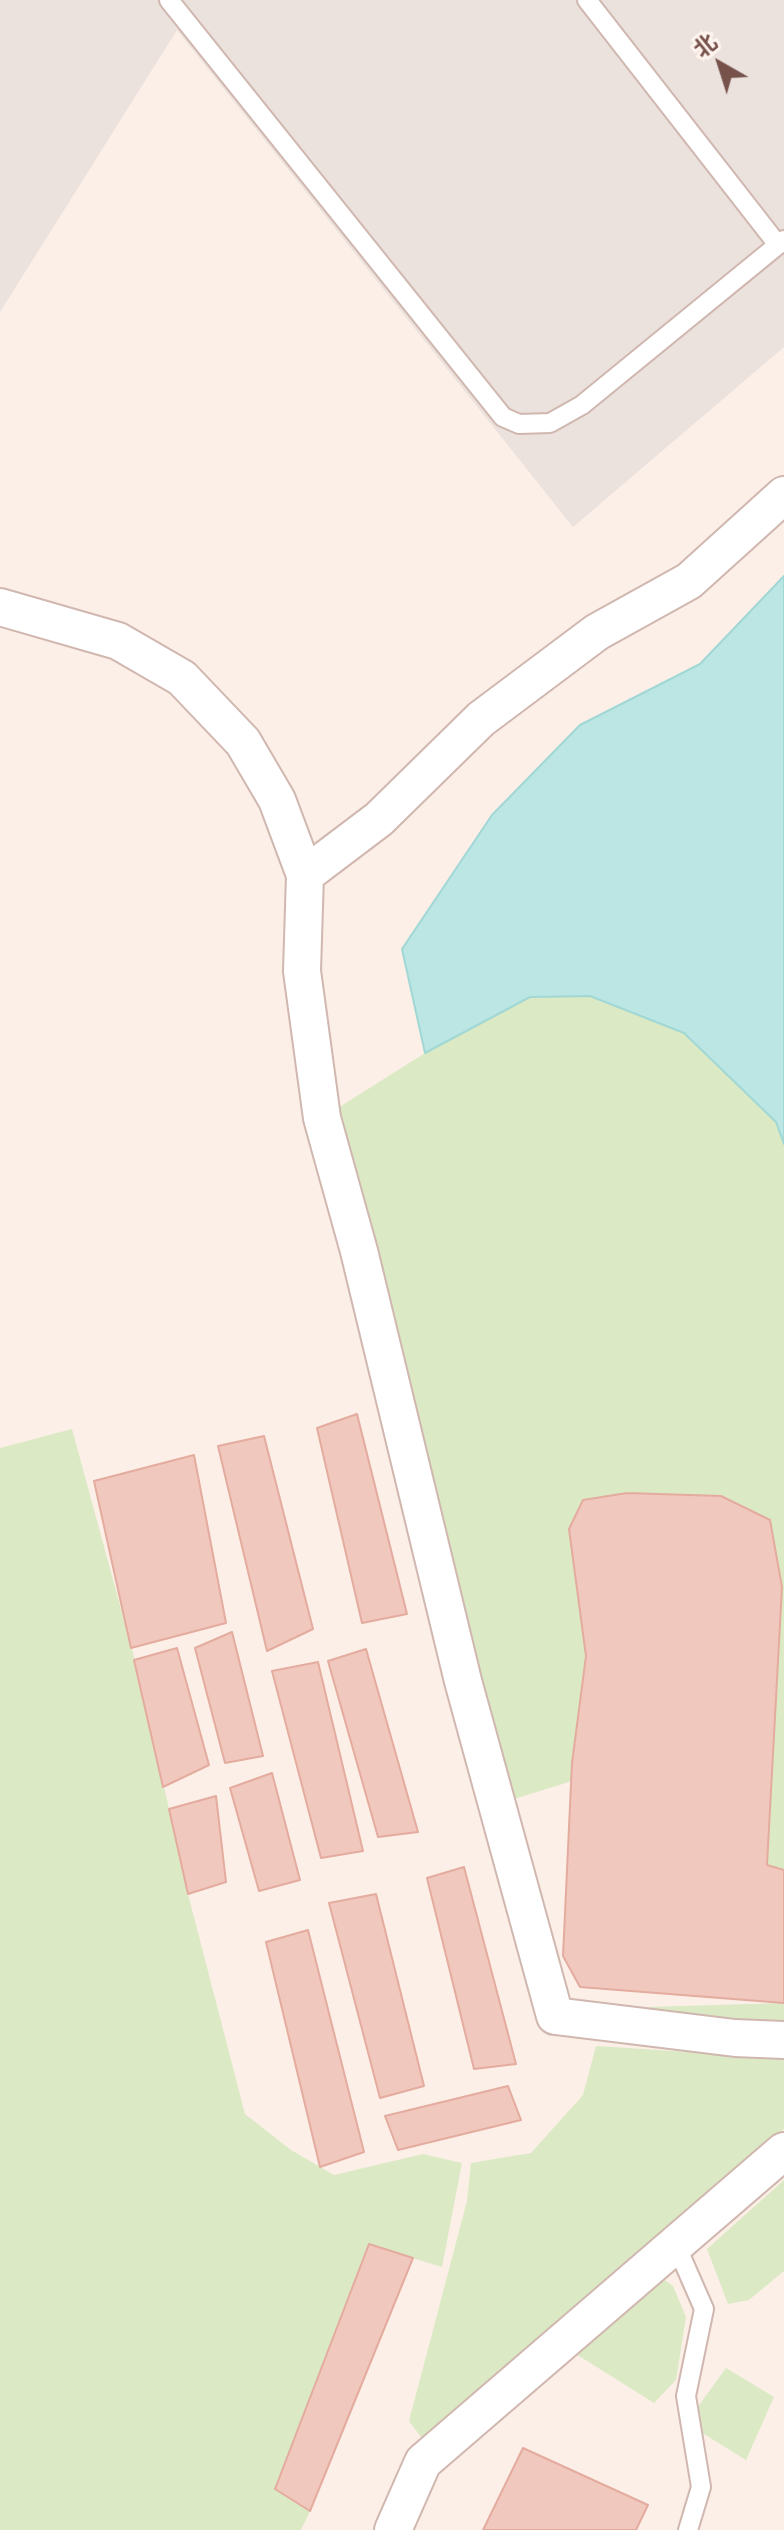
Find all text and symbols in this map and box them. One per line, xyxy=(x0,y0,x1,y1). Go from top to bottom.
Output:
north arrow xyxy=(680,24,760,104)
text: 北 xyxy=(688,28,722,63)

